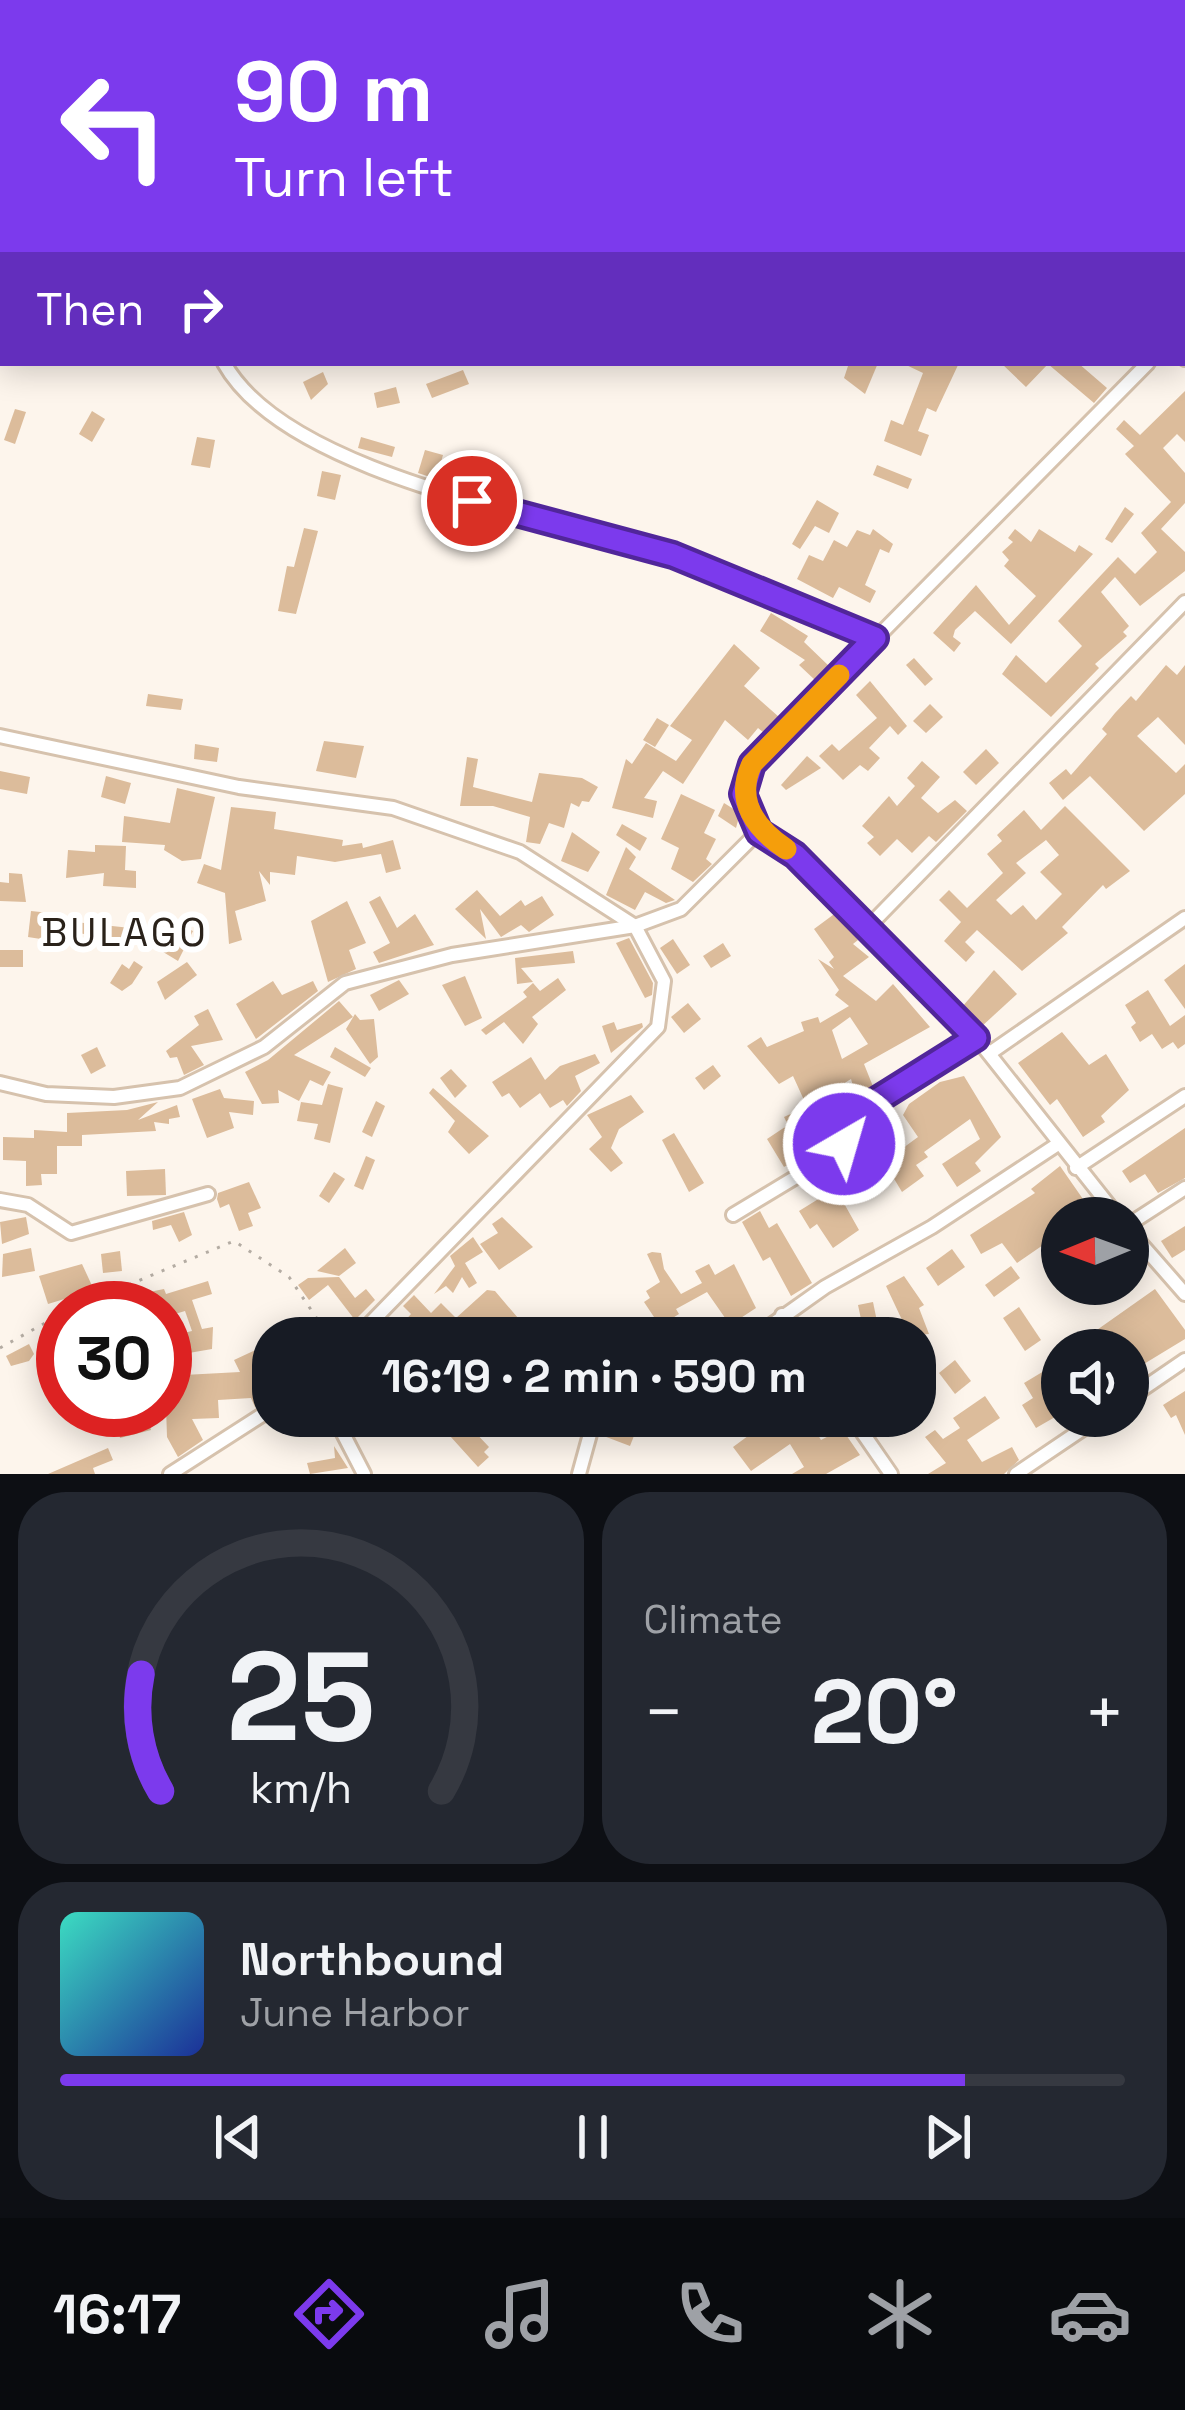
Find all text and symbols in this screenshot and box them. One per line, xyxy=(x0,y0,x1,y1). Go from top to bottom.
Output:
text: 90 m xyxy=(234,38,433,146)
icon: left xyxy=(36,48,192,204)
text: Turn left xyxy=(234,143,454,212)
icon: right xyxy=(168,276,234,342)
text: Then xyxy=(36,281,144,338)
pin xyxy=(421,450,523,552)
icon: arrive xyxy=(439,468,505,534)
district label: BULAGO xyxy=(41,908,209,957)
position arrow xyxy=(781,1081,907,1207)
north arrow xyxy=(1041,1197,1149,1305)
map controls xyxy=(1041,1197,1149,1437)
speed limit sign: 30 xyxy=(36,1281,192,1437)
button: sound xyxy=(1041,1329,1149,1437)
text: 16:19 · 2 min · 590 m xyxy=(381,1348,807,1405)
text: Climate xyxy=(644,1595,783,1644)
text: 25 xyxy=(226,1617,375,1776)
text: 20° xyxy=(811,1654,958,1769)
text: − xyxy=(644,1670,684,1754)
text: + xyxy=(1084,1670,1125,1754)
text: km/h xyxy=(250,1761,352,1816)
text: Northbound xyxy=(240,1931,504,1988)
text: June Harbor xyxy=(240,1988,470,2037)
icon: previous xyxy=(205,2104,271,2170)
icon: pause xyxy=(560,2104,626,2170)
icon: next xyxy=(915,2104,981,2170)
icon: directions xyxy=(287,2272,371,2356)
icon: music xyxy=(478,2272,562,2356)
icon: phone xyxy=(668,2272,752,2356)
icon: climate xyxy=(858,2272,942,2356)
icon: car xyxy=(1048,2272,1132,2356)
text: 16:17 xyxy=(53,2280,181,2349)

